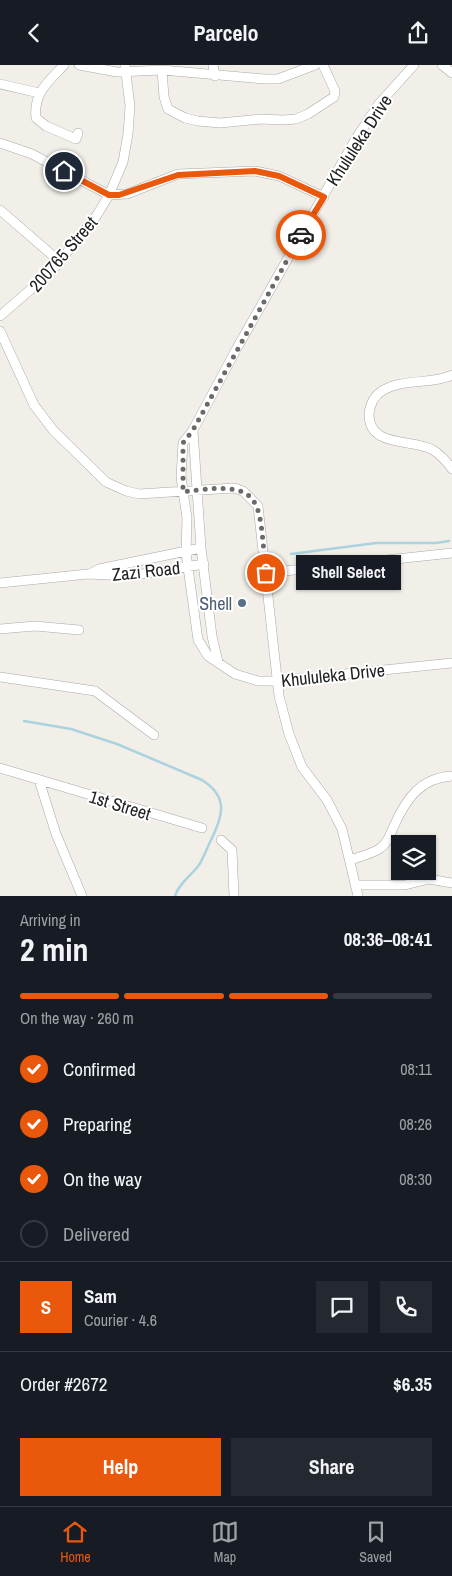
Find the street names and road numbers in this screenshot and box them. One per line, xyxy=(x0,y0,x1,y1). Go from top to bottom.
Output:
street label: Khululeka Drive xyxy=(320,90,398,190)
street label: 200765 Street xyxy=(23,211,103,297)
street label: Zazi Road xyxy=(111,555,181,587)
street label: Khululeka Drive xyxy=(280,657,386,693)
street label: 1st Street xyxy=(86,784,154,826)

